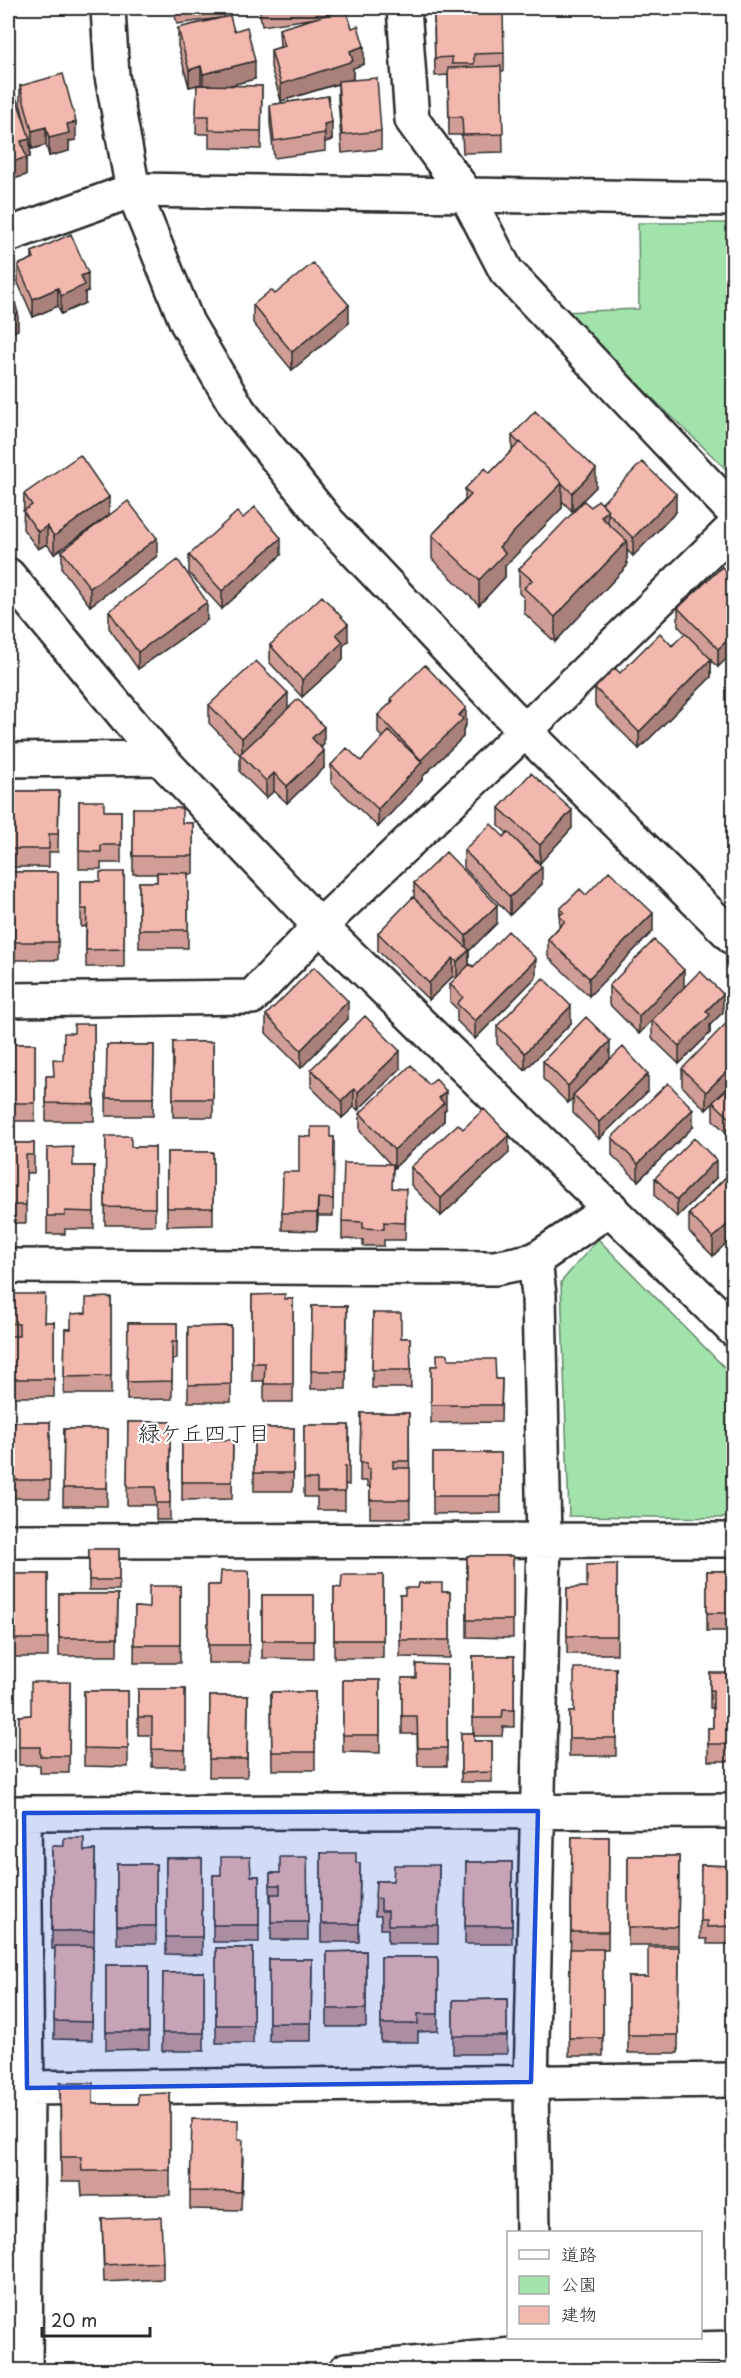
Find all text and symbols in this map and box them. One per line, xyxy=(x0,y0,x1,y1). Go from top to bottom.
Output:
district label: 緑ケ丘四丁目 xyxy=(138,1415,270,1448)
legend xyxy=(507,2231,702,2339)
text: 道路 xyxy=(561,2240,597,2267)
text: 公園 xyxy=(561,2270,597,2297)
scale bar xyxy=(42,2300,150,2338)
text: 建物 xyxy=(561,2300,597,2327)
text: 20 m xyxy=(51,2306,97,2333)

